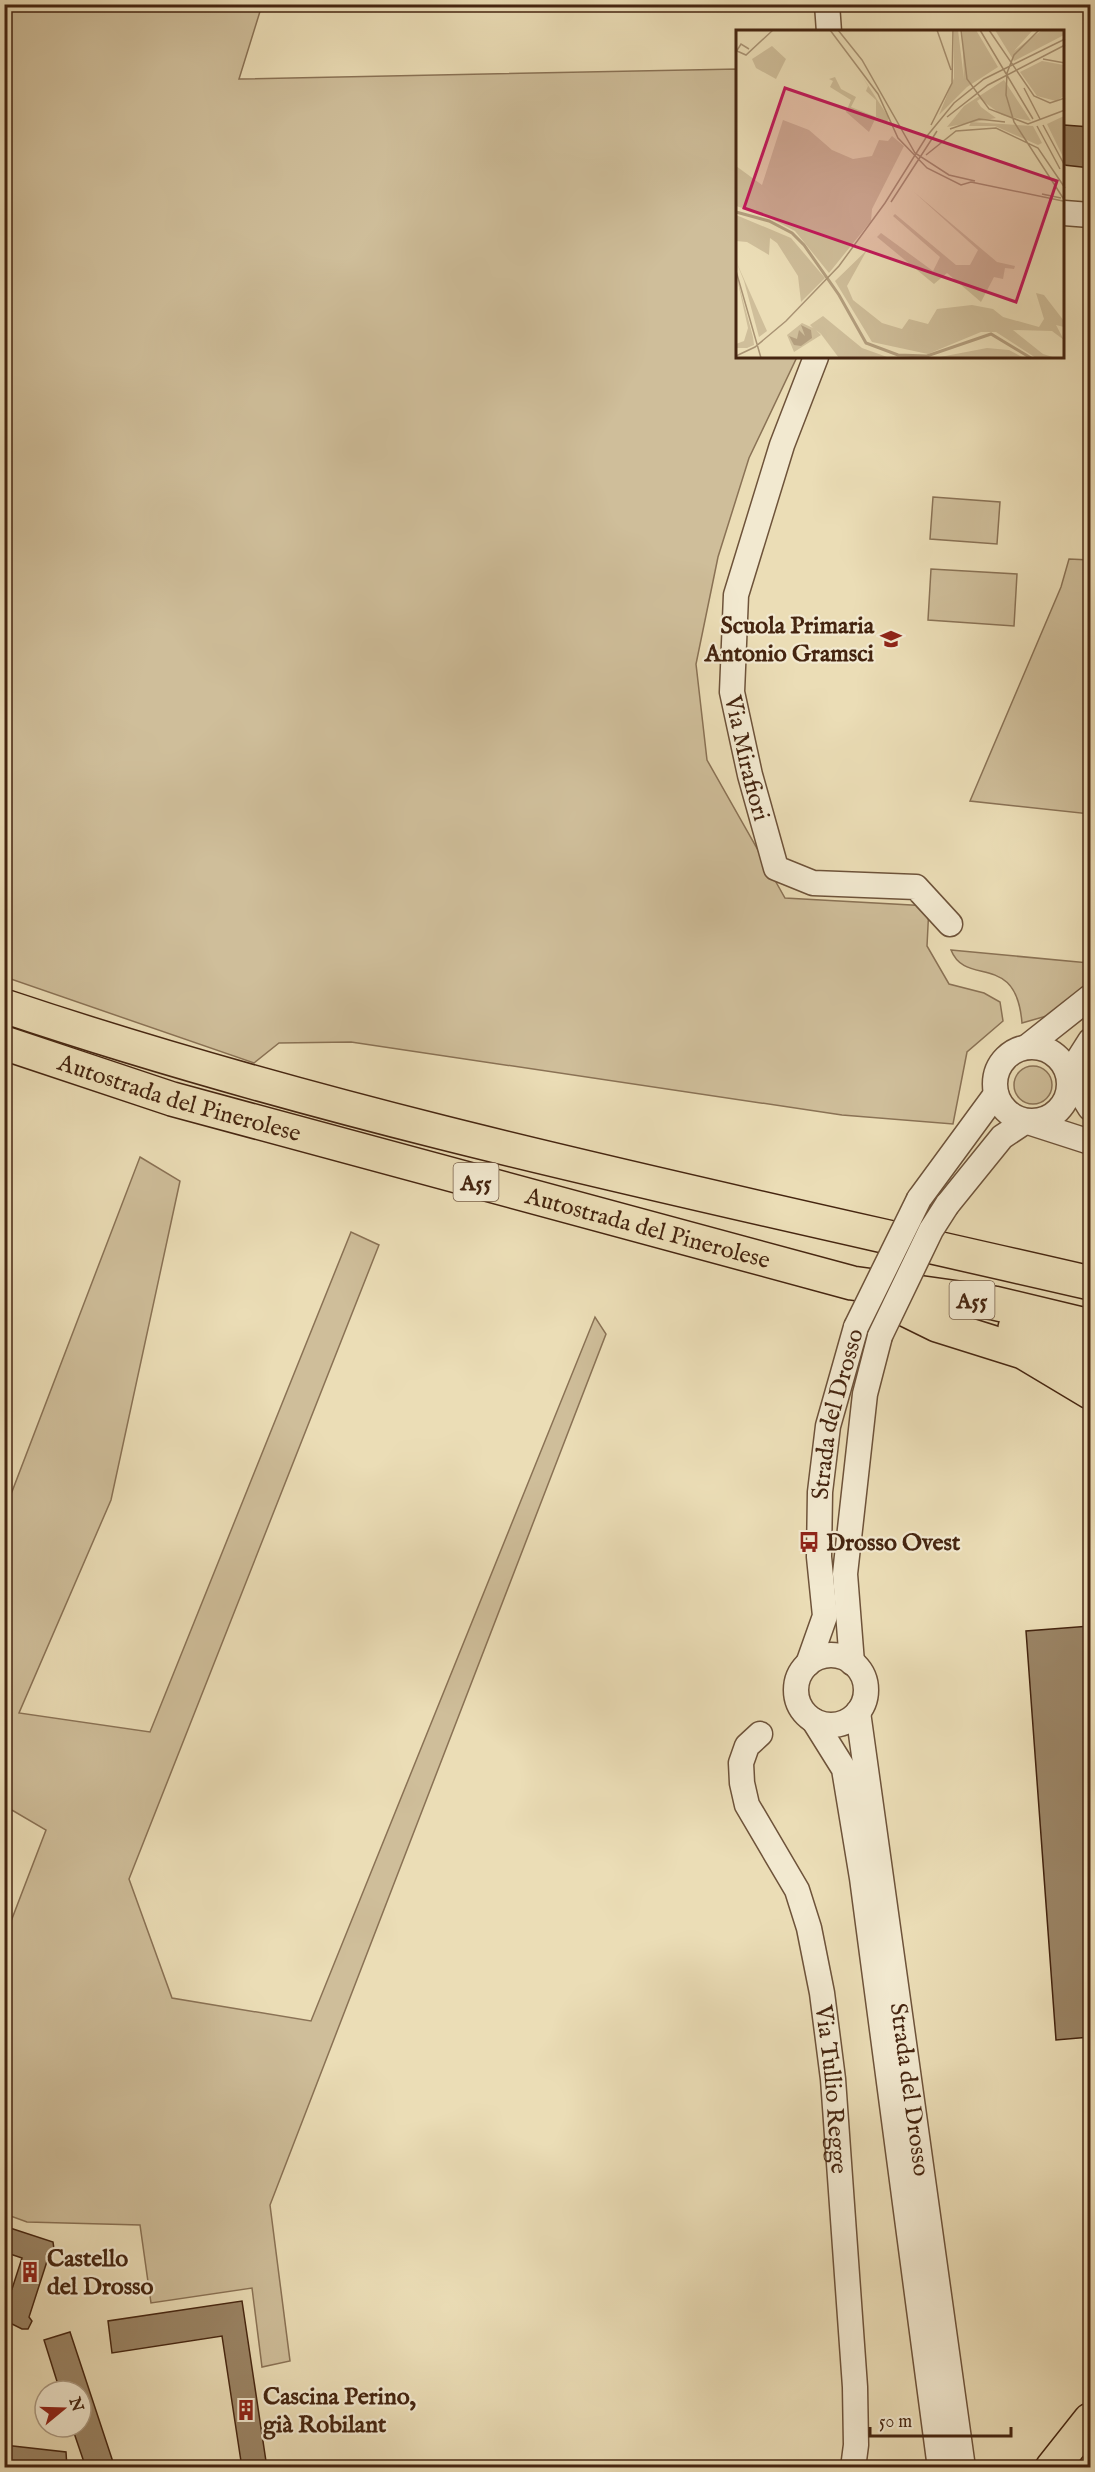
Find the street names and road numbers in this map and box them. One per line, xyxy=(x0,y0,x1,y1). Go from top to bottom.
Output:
street label: Via Mirafiori xyxy=(716,692,776,825)
street label: Autostrada del Pinerolese xyxy=(52,1048,304,1150)
road number: A55 xyxy=(454,1163,498,1201)
street label: Autostrada del Pinerolese xyxy=(521,1181,773,1277)
road number: A55 xyxy=(950,1281,994,1319)
street label: Strada del Drosso xyxy=(806,1325,872,1500)
street label: Strada del Drosso xyxy=(882,2001,936,2178)
street label: Via Tullio Regge xyxy=(807,2002,854,2175)

